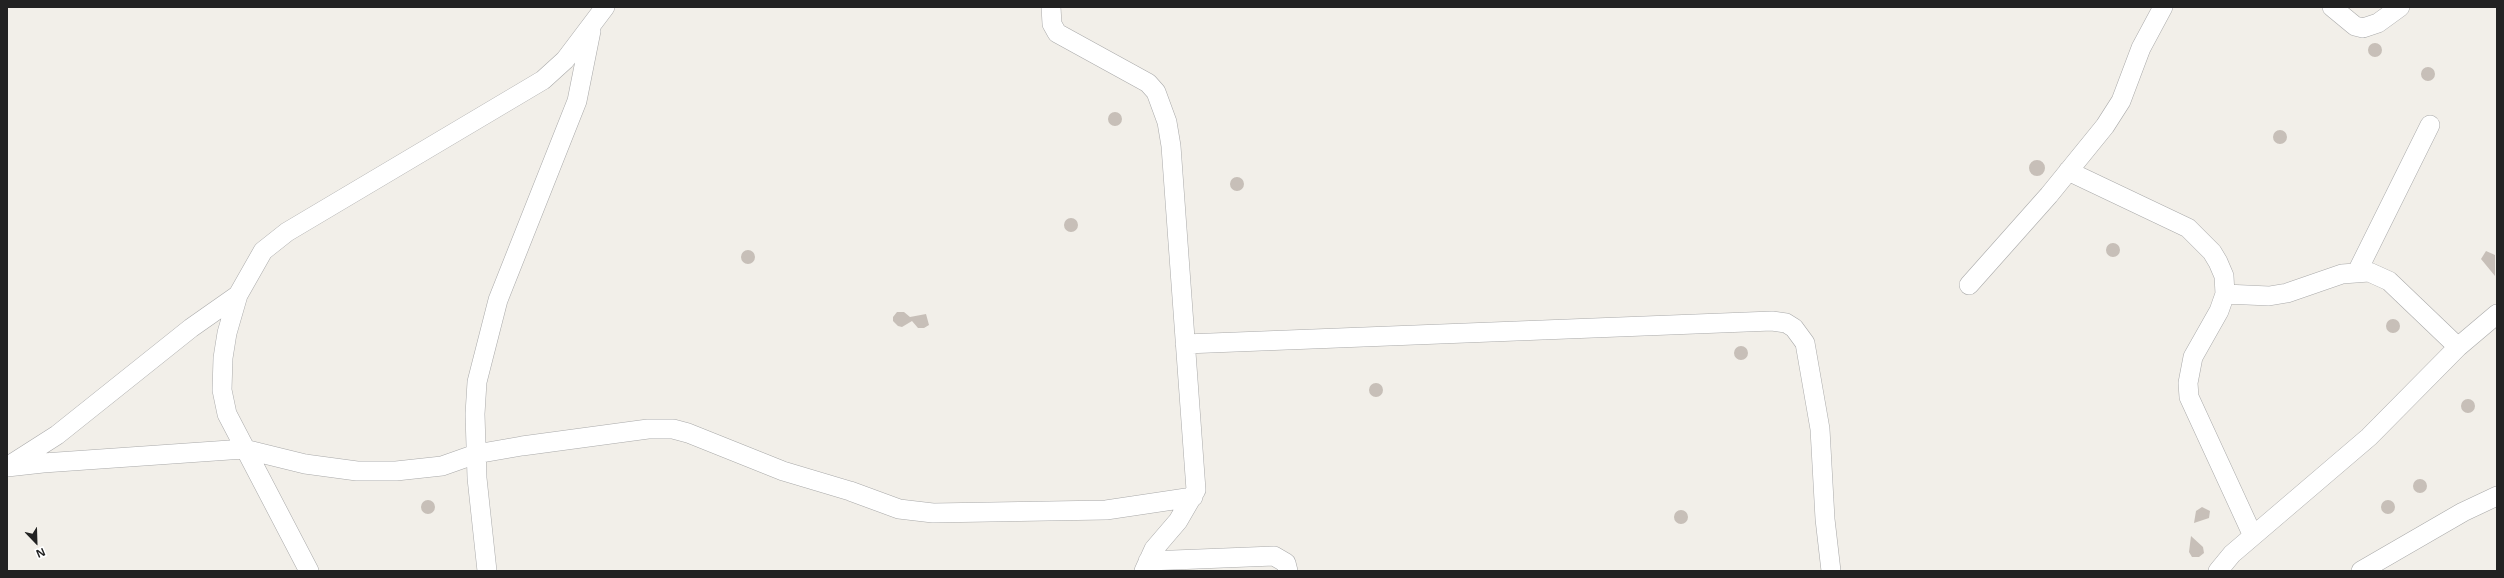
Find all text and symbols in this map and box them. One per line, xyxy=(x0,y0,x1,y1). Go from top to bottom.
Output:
north arrow xyxy=(16,522,56,562)
text: N xyxy=(34,545,48,562)

